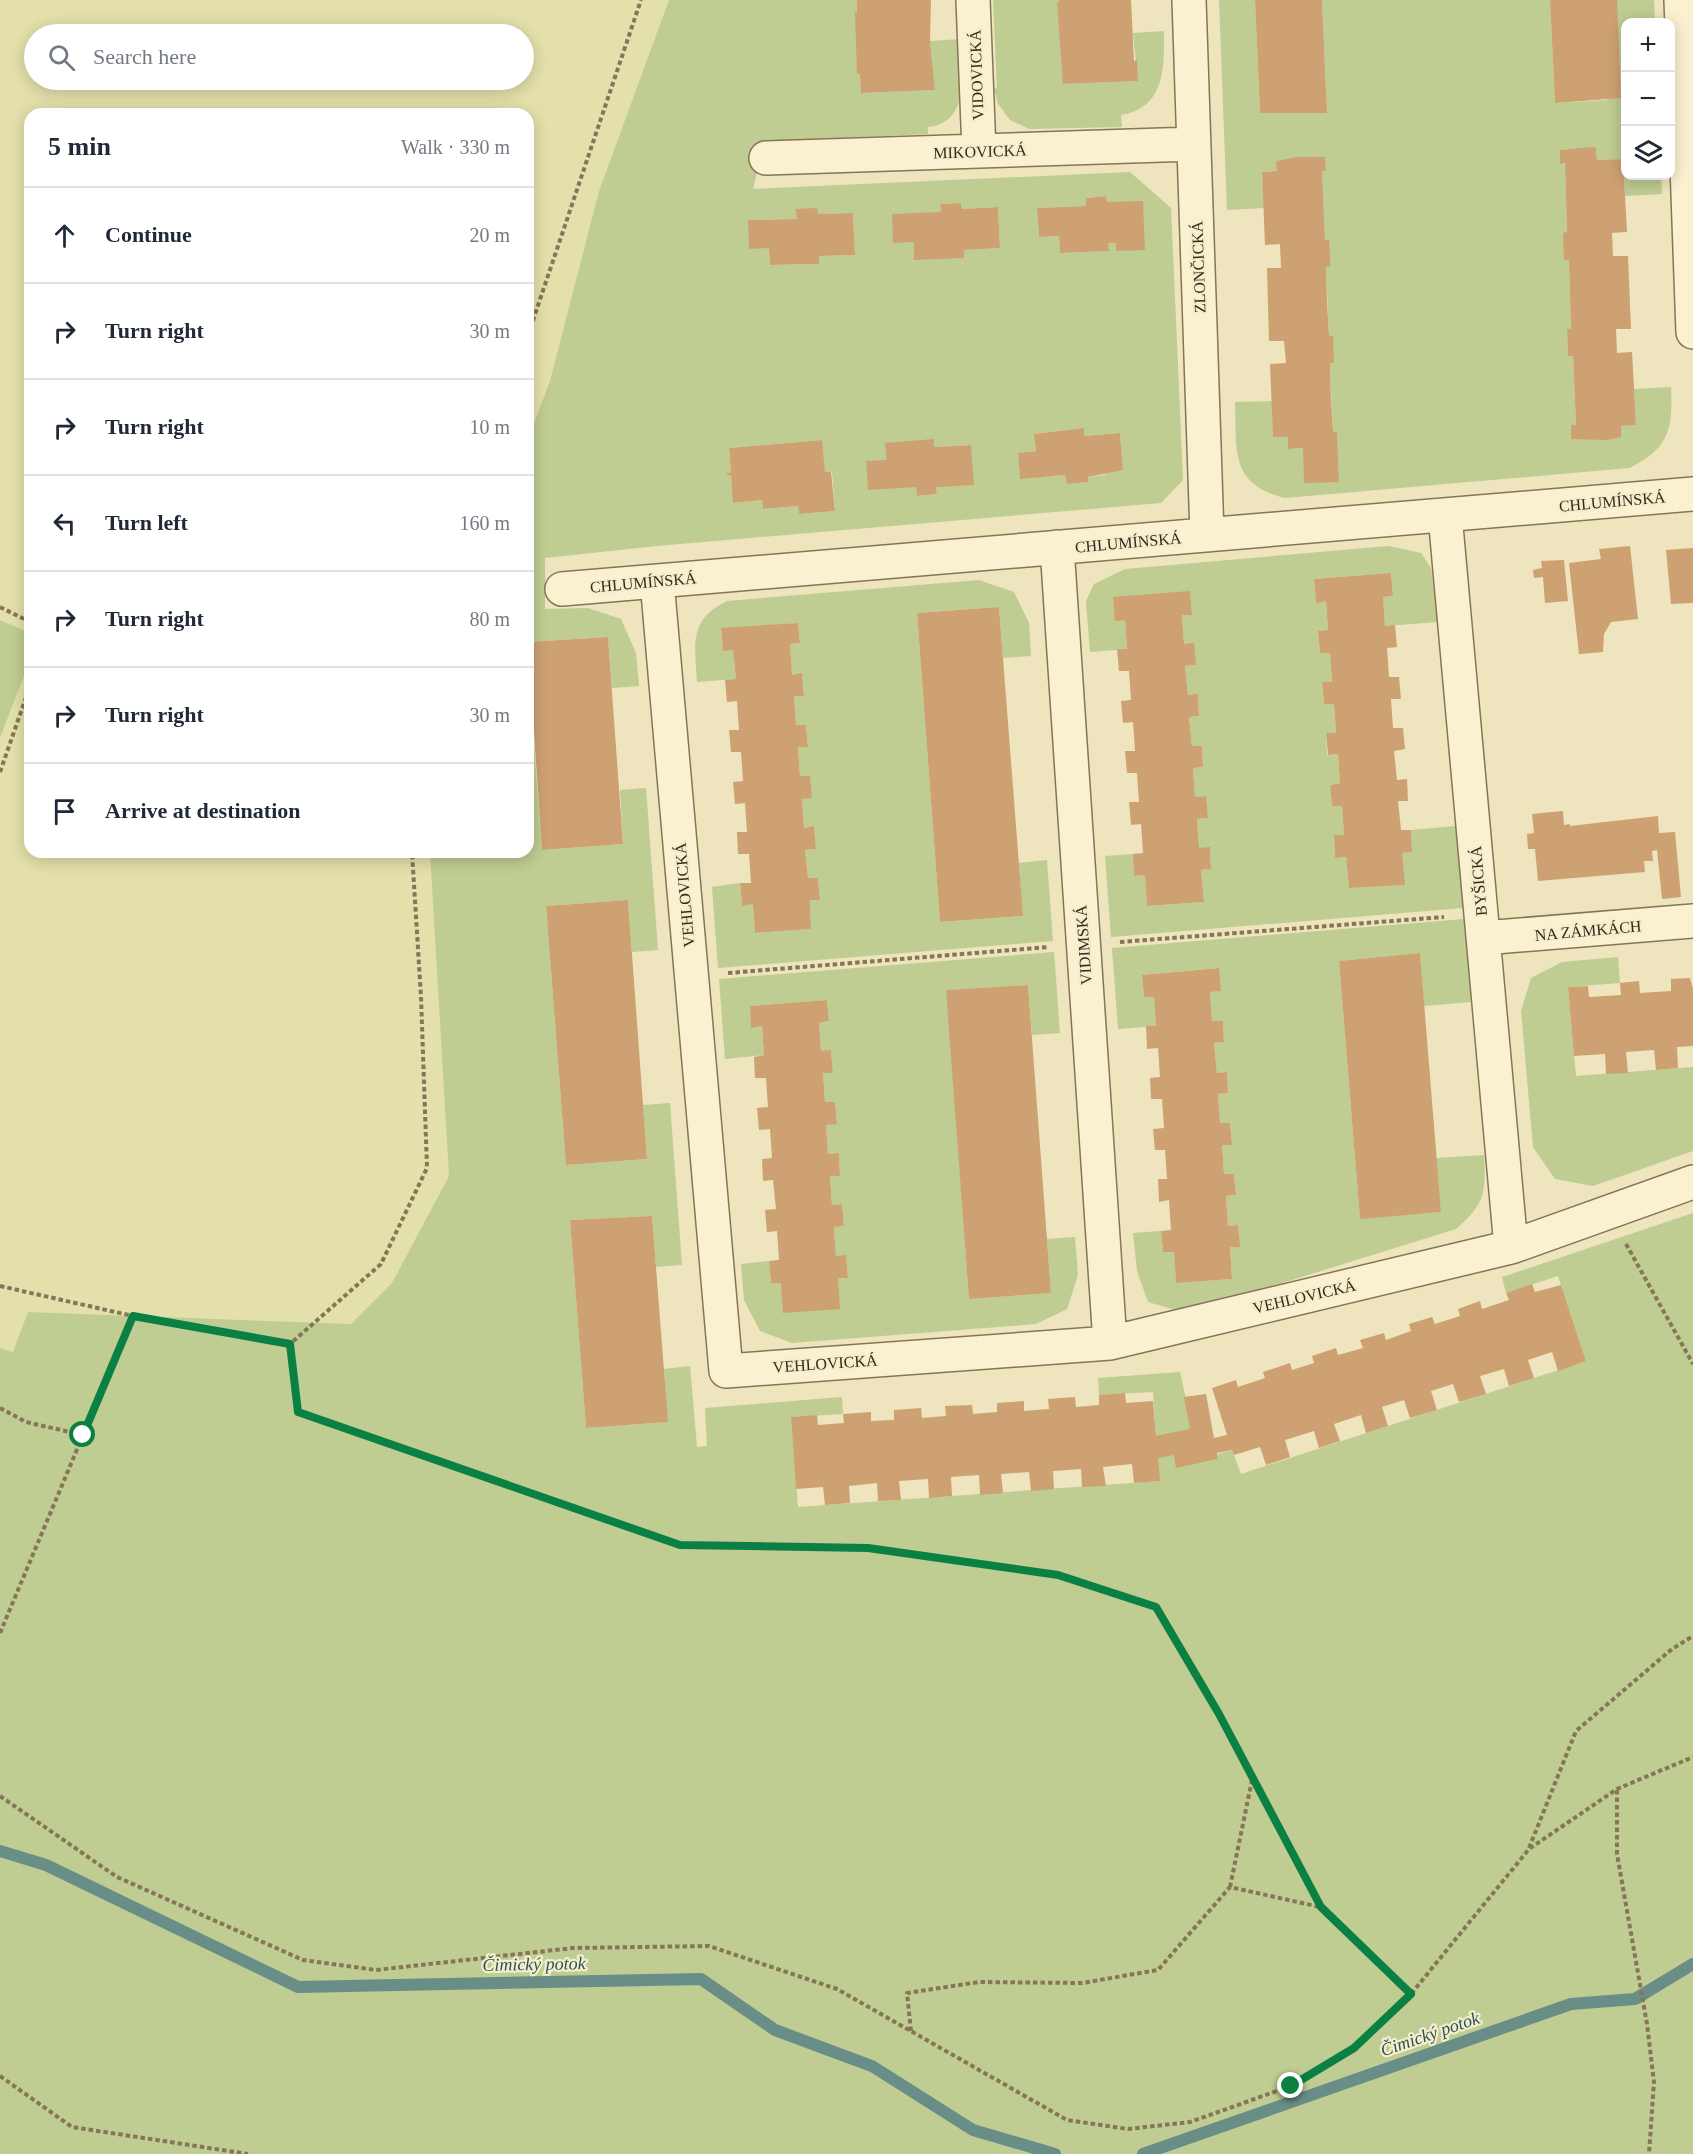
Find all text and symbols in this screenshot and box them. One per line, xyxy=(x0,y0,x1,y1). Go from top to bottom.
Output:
map controls xyxy=(1621,18,1675,180)
button: + xyxy=(1621,18,1675,72)
search box xyxy=(24,24,534,90)
street label: VIDOVICKÁ xyxy=(965,29,987,121)
icon: search xyxy=(45,41,78,74)
text: Search here xyxy=(93,44,196,69)
button: − xyxy=(1621,72,1675,126)
button: layers xyxy=(1621,126,1675,180)
text: 5 min xyxy=(48,132,111,161)
text: Walk · 330 m xyxy=(401,136,510,158)
street label: MIKOVICKÁ xyxy=(933,140,1027,162)
icon: ahead xyxy=(48,219,81,252)
street label: ZLONČICKÁ xyxy=(1187,220,1209,314)
text: Continue xyxy=(105,222,192,247)
text: 20 m xyxy=(469,224,510,246)
icon: right xyxy=(48,315,81,348)
text: Turn right xyxy=(105,318,204,343)
text: 30 m xyxy=(469,320,510,342)
icon: right xyxy=(48,411,81,444)
text: Turn right xyxy=(105,414,204,439)
text: 10 m xyxy=(469,416,510,438)
street label: CHLUMÍNSKÁ xyxy=(1558,487,1666,515)
icon: left xyxy=(48,507,81,540)
text: Turn left xyxy=(105,510,188,535)
text: 160 m xyxy=(459,512,510,534)
street label: CHLUMÍNSKÁ xyxy=(1074,528,1182,556)
street label: CHLUMÍNSKÁ xyxy=(589,568,697,596)
icon: right xyxy=(48,603,81,636)
text: Turn right xyxy=(105,606,204,631)
text: 80 m xyxy=(469,608,510,630)
icon: right xyxy=(48,699,81,732)
text: Turn right xyxy=(105,702,204,727)
text: 30 m xyxy=(469,704,510,726)
icon: arrive xyxy=(48,795,81,828)
text: Arrive at destination xyxy=(105,798,301,823)
street label: VEHLOVICKÁ xyxy=(670,842,698,948)
street label: BYŠICKÁ xyxy=(1466,845,1490,917)
street label: VIDIMSKÁ xyxy=(1071,904,1095,986)
street label: NA ZÁMKÁCH xyxy=(1534,916,1643,944)
street label: VEHLOVICKÁ xyxy=(1251,1275,1358,1317)
street label: VEHLOVICKÁ xyxy=(772,1350,878,1376)
route start xyxy=(69,1421,95,1447)
water label: Čimický potok xyxy=(482,1952,587,1975)
water label: Čimický potok xyxy=(1378,2006,1483,2060)
route end xyxy=(1277,2072,1303,2098)

